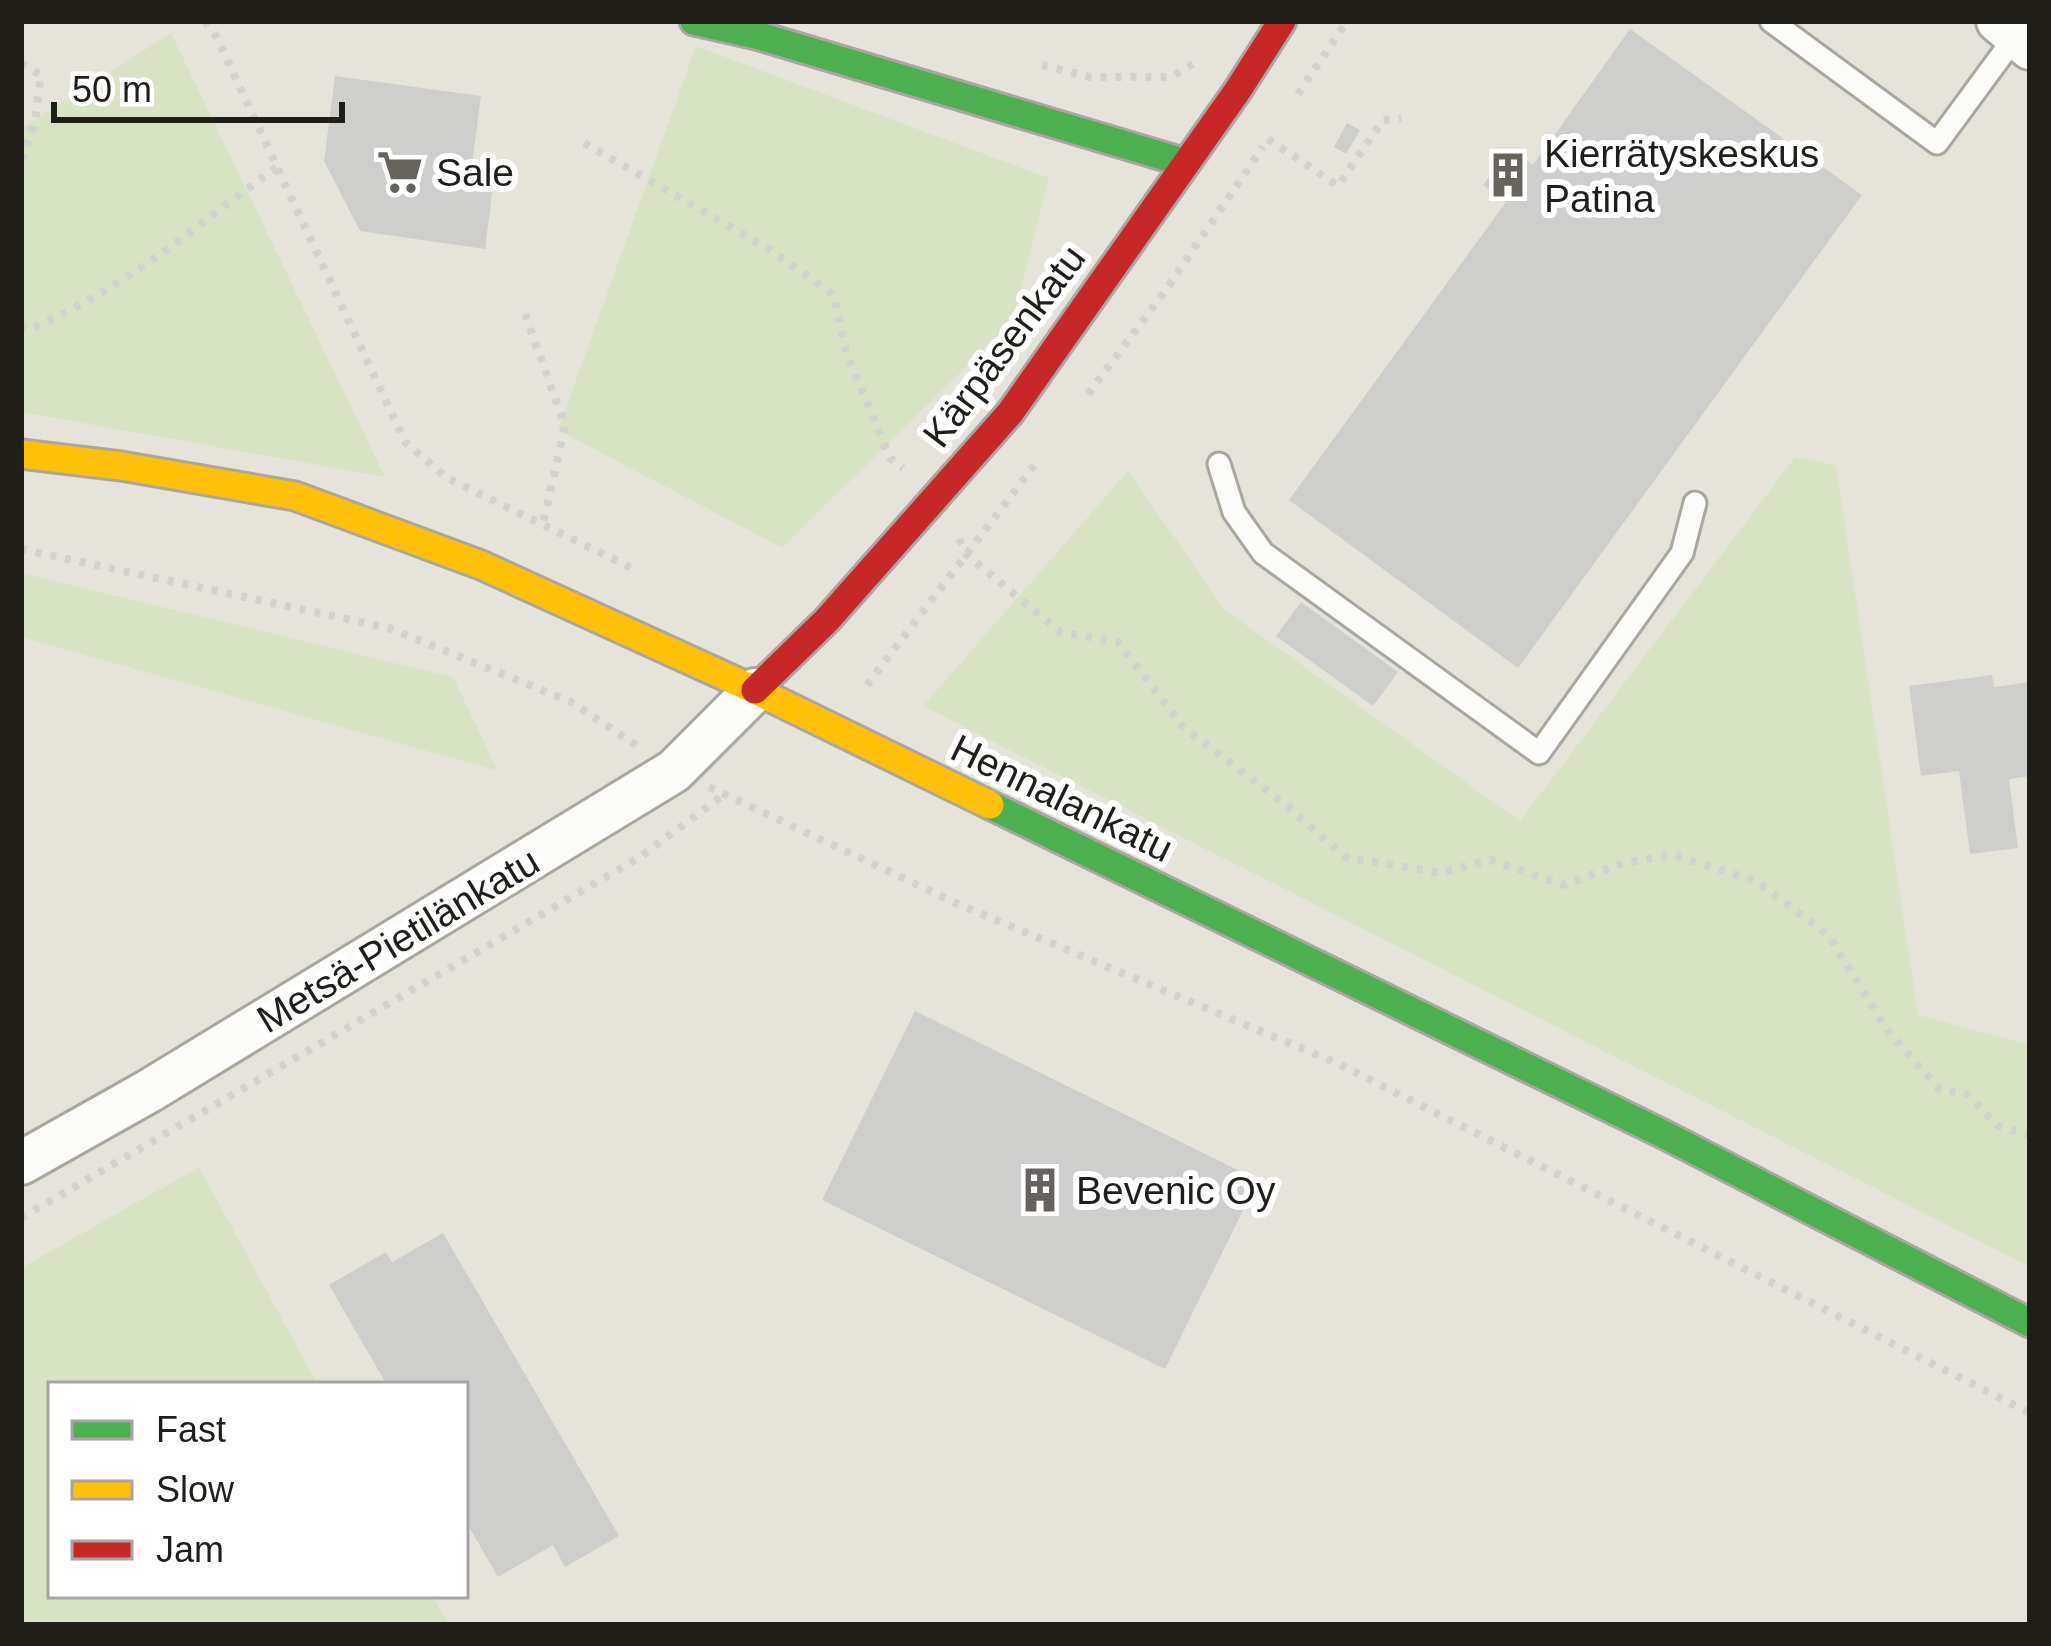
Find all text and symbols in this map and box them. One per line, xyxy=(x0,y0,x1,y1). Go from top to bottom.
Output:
scale bar xyxy=(54,48,342,122)
text: 50 m xyxy=(72,69,152,110)
place label: Kierrätyskeskus Patina xyxy=(1544,132,1819,220)
supermarket icon: Sale xyxy=(375,147,425,197)
building icon: Kierrätyskeskus Patina xyxy=(1483,150,1533,200)
place label: Sale xyxy=(436,151,514,194)
street label: Kärpäsenkatu xyxy=(914,237,1094,455)
street label: Hennalankatu xyxy=(944,726,1180,870)
street label: Metsä-Pietilänkatu xyxy=(249,839,547,1041)
building icon: Bevenic Oy xyxy=(1015,1165,1065,1215)
place label: Bevenic Oy xyxy=(1076,1169,1276,1212)
legend xyxy=(48,1382,468,1598)
text: Fast xyxy=(156,1409,226,1450)
text: Slow xyxy=(156,1469,235,1510)
text: Jam xyxy=(156,1529,224,1570)

